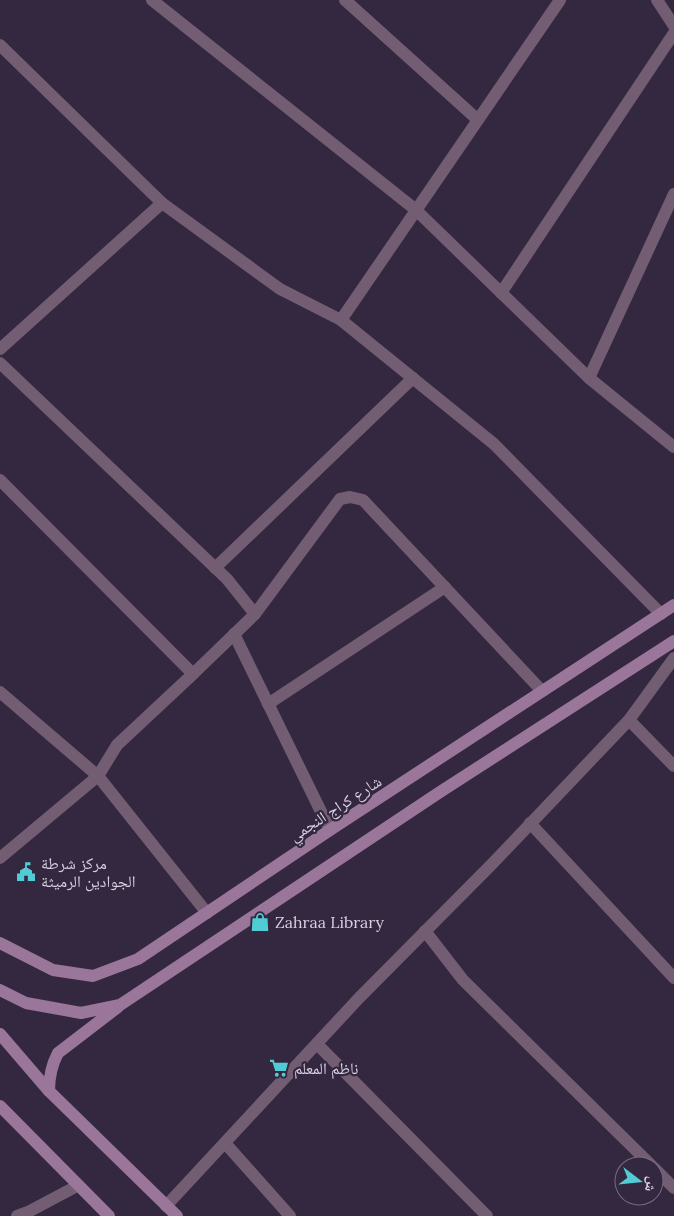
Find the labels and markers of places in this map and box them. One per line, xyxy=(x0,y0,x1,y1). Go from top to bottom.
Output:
place label: مركز شرطة الجوادين الرميثة xyxy=(41,853,136,892)
public building icon: مركز شرطة الجوادين الرميثة xyxy=(15,861,37,883)
shop icon: Zahraa Library xyxy=(249,911,271,933)
place label: Zahraa Library xyxy=(275,912,384,932)
supermarket icon: ناظم المعلم xyxy=(268,1057,290,1079)
place label: ناظم المعلم xyxy=(294,1058,358,1079)

